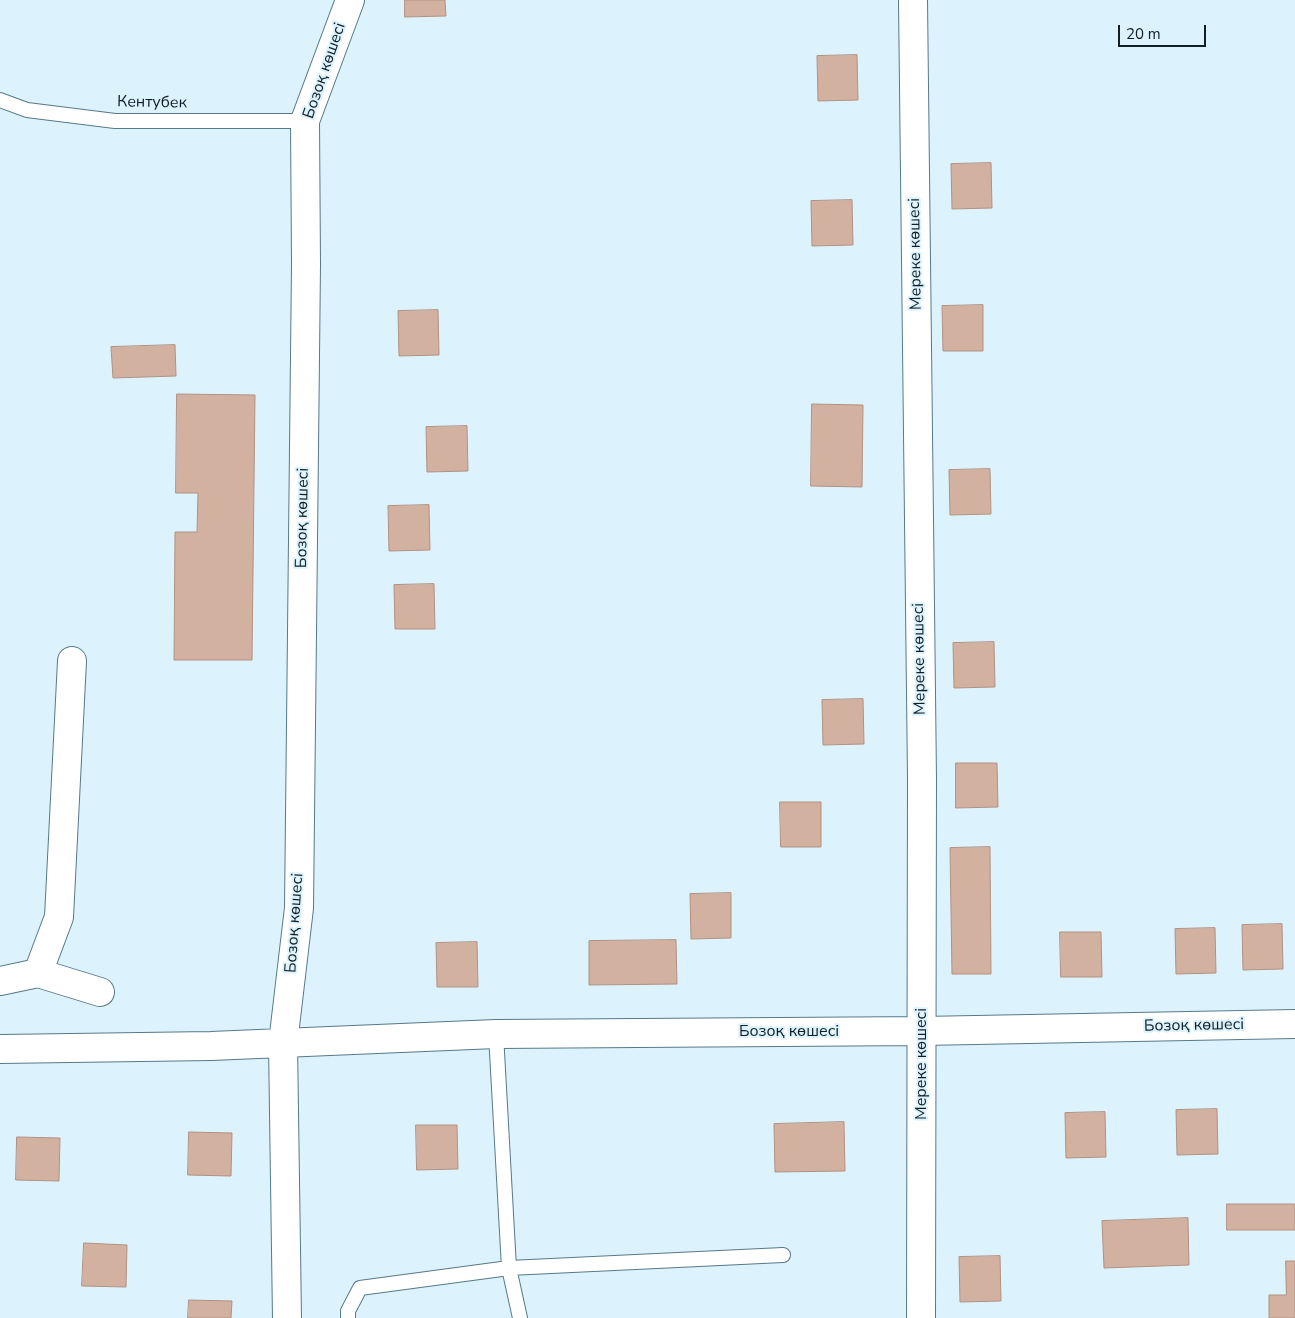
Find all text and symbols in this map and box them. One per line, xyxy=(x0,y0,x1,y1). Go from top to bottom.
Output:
scale bar xyxy=(1120,15,1208,47)
street label: Бозоқ көшесі xyxy=(300,21,350,121)
text: 20 m xyxy=(1126,24,1161,44)
street label: Кентубек xyxy=(117,93,187,113)
street label: Мереке көшесі xyxy=(905,198,927,310)
street label: Бозоқ көшесі xyxy=(293,468,313,568)
street label: Мереке көшесі xyxy=(909,603,931,715)
street label: Бозоқ көшесі xyxy=(282,872,308,974)
street label: Мереке көшесі xyxy=(912,1008,932,1120)
street label: Бозоқ көшесі xyxy=(1144,1016,1244,1036)
street label: Бозоқ көшесі xyxy=(739,1022,839,1042)

